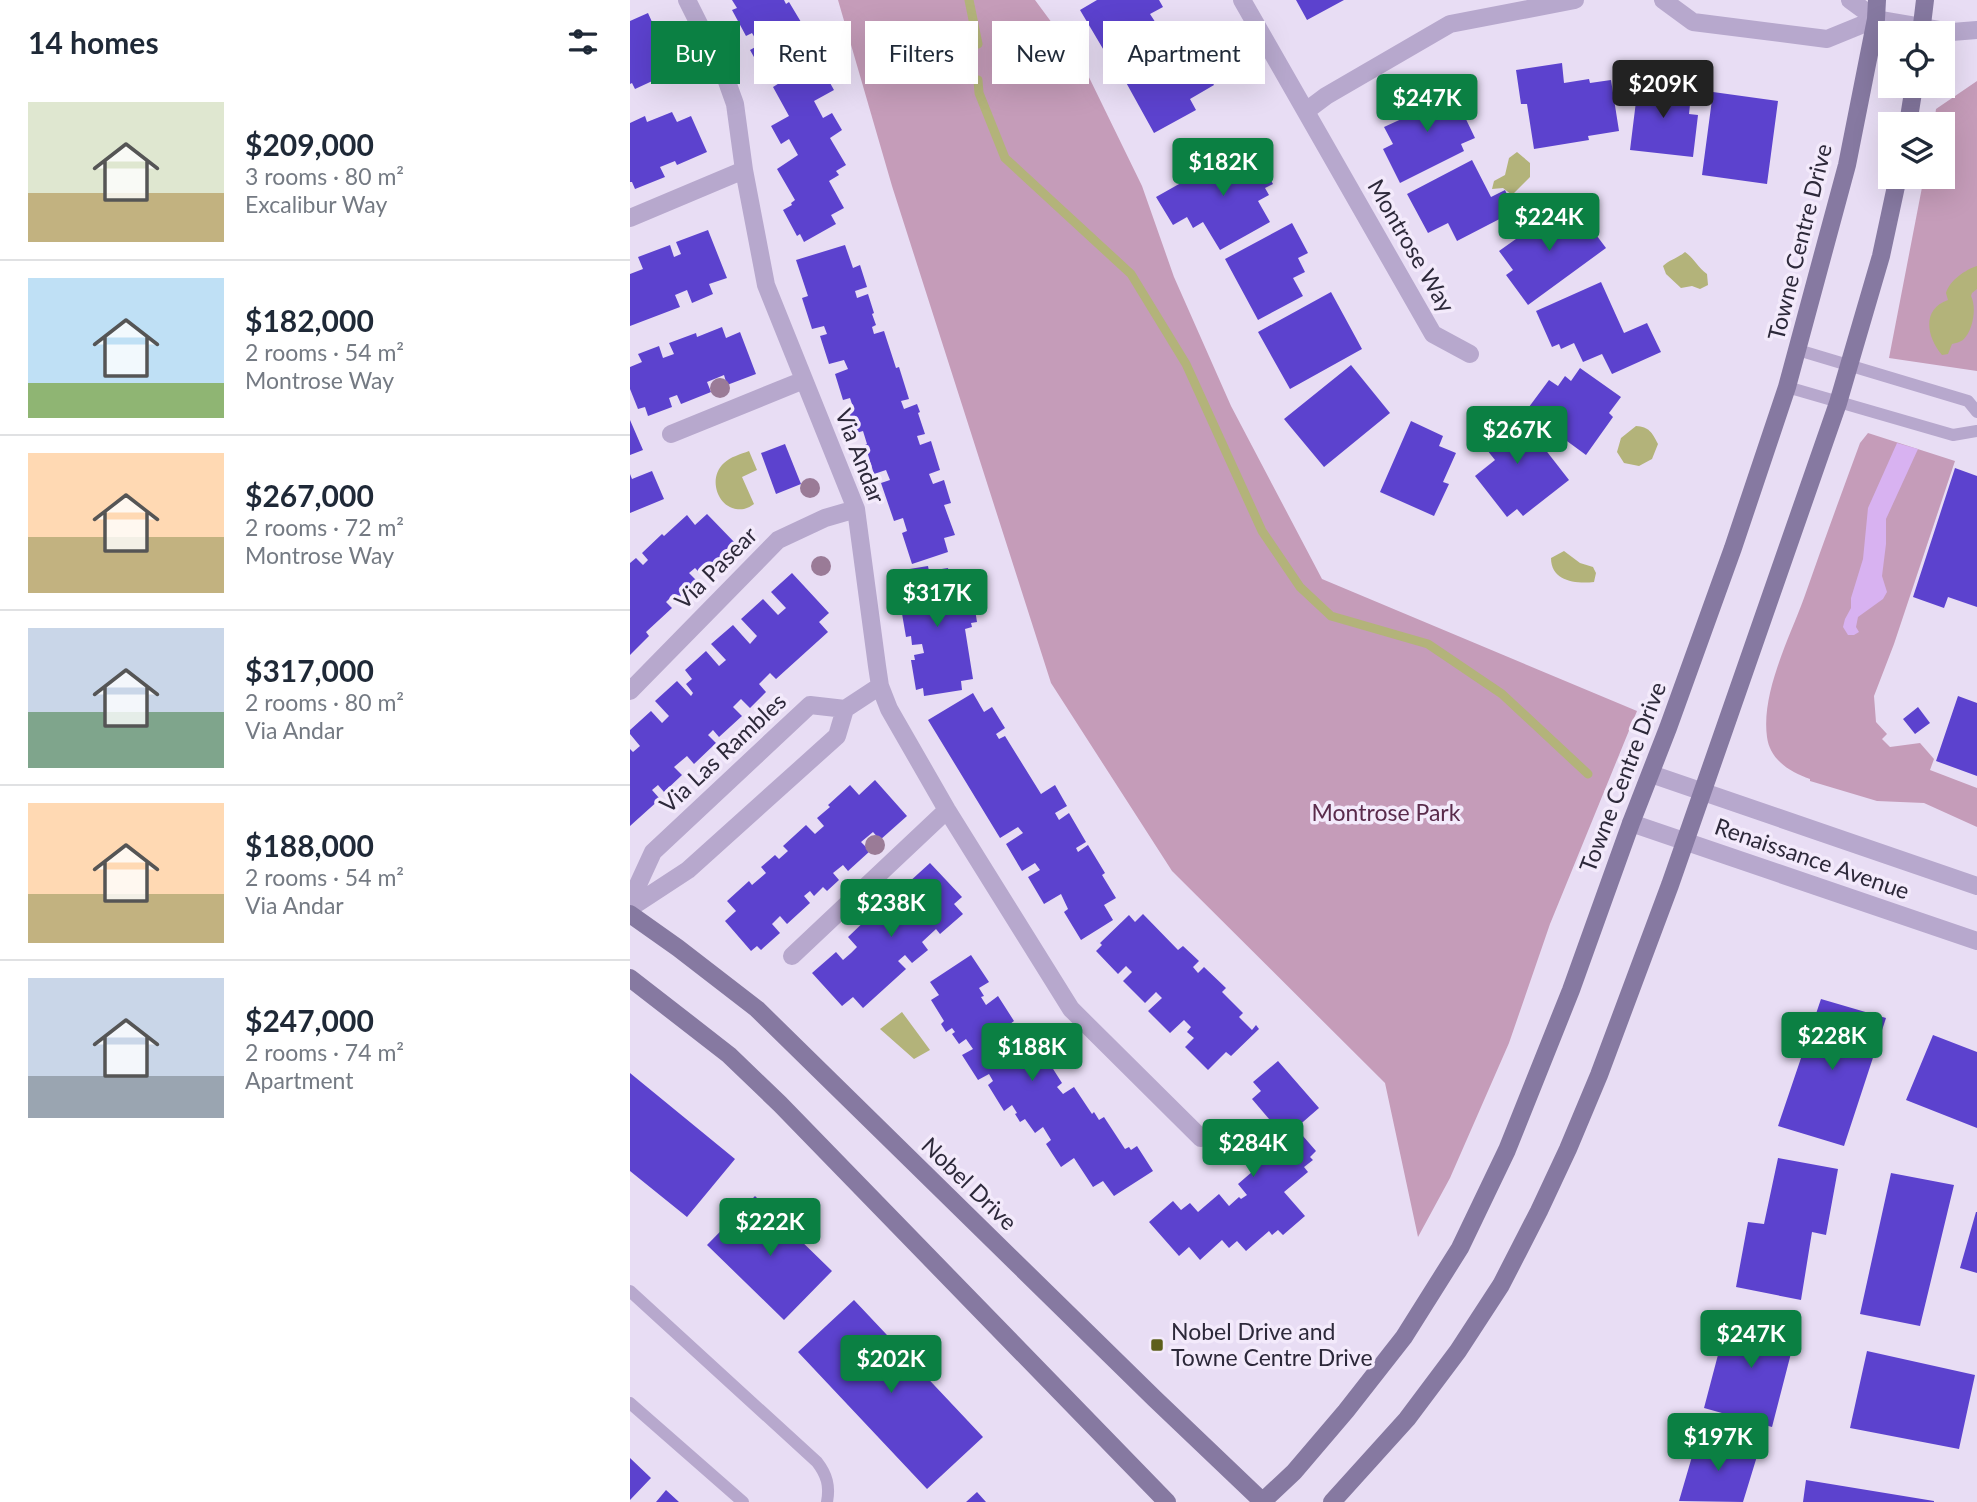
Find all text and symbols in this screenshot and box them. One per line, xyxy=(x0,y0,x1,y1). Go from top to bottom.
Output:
chip: Buy xyxy=(651,21,740,84)
chip: Rent xyxy=(754,21,851,84)
chip: Filters xyxy=(865,21,978,84)
chip: New xyxy=(992,21,1089,84)
chip: Apartment xyxy=(1103,21,1265,84)
map controls xyxy=(1878,21,1955,189)
button: locate xyxy=(1878,21,1955,98)
icon: filters xyxy=(564,23,602,61)
text: 14 homes xyxy=(28,24,159,60)
pin: $209K xyxy=(1614,60,1712,120)
text: $209K xyxy=(1628,69,1698,97)
pin: $247K xyxy=(1378,74,1476,134)
text: $247K xyxy=(1392,83,1462,111)
button: layers xyxy=(1878,112,1955,189)
text: $209,000 xyxy=(245,126,374,162)
icon: home xyxy=(84,130,168,214)
pin: $182K xyxy=(1174,138,1272,198)
street label: Towne Centre Drive xyxy=(1761,141,1837,343)
text: $182K xyxy=(1188,147,1258,175)
text: 3 rooms · 80 m² xyxy=(245,162,404,190)
street label: Montrose Way xyxy=(1362,174,1461,317)
text: Excalibur Way xyxy=(245,190,387,218)
pin: $224K xyxy=(1500,194,1598,253)
text: $224K xyxy=(1514,202,1584,230)
text: $182,000 xyxy=(245,302,374,338)
icon: home xyxy=(84,306,168,390)
text: 2 rooms · 54 m² xyxy=(245,338,404,366)
text: Montrose Way xyxy=(245,366,394,394)
street label: Via Andar xyxy=(830,405,892,507)
pin: $267K xyxy=(1468,406,1566,466)
text: $267K xyxy=(1482,415,1552,443)
text: $267,000 xyxy=(245,477,374,513)
icon: home xyxy=(84,481,168,565)
text: 2 rooms · 72 m² xyxy=(245,513,404,541)
street label: Via Pasear xyxy=(668,520,763,614)
text: Montrose Way xyxy=(245,541,394,569)
pin: $317K xyxy=(888,570,986,629)
text: $317K xyxy=(902,578,972,606)
text: $317,000 xyxy=(245,652,374,688)
icon: home xyxy=(84,656,168,740)
street label: Towne Centre Drive xyxy=(1573,678,1671,876)
street label: Via Las Rambles xyxy=(653,687,791,818)
text: 2 rooms · 80 m² xyxy=(245,688,404,716)
text: Via Andar xyxy=(245,716,344,744)
park label: Montrose Park xyxy=(1312,798,1461,826)
street label: Renaissance Avenue xyxy=(1711,812,1913,904)
text: $188,000 xyxy=(245,827,374,863)
icon: home xyxy=(84,831,168,915)
text: 2 rooms · 54 m² xyxy=(245,863,404,891)
pin: $238K xyxy=(842,880,940,939)
text: $238K xyxy=(856,888,926,916)
text: Via Andar xyxy=(245,891,344,919)
text: $247,000 xyxy=(245,1002,374,1038)
icon: home xyxy=(84,1006,168,1090)
pin: $228K xyxy=(1783,1012,1881,1072)
text: $228K xyxy=(1797,1021,1867,1049)
pin: $188K xyxy=(983,1024,1081,1083)
text: $188K xyxy=(997,1032,1067,1060)
text: 2 rooms · 74 m² xyxy=(245,1038,404,1066)
text: Apartment xyxy=(245,1066,353,1094)
pin: $284K xyxy=(1204,1120,1302,1179)
text: $284K xyxy=(1218,1128,1288,1156)
street label: Nobel Drive xyxy=(916,1131,1023,1236)
pin: $222K xyxy=(721,1198,819,1258)
text: $222K xyxy=(735,1207,805,1235)
pin: $247K xyxy=(1702,1310,1800,1370)
place label: Nobel Drive and Towne Centre Drive xyxy=(1171,1317,1373,1371)
text: $247K xyxy=(1716,1319,1786,1347)
pin: $202K xyxy=(842,1336,940,1395)
marker: Nobel Drive and Towne Centre Drive xyxy=(1149,1337,1165,1353)
text: $202K xyxy=(856,1344,926,1372)
pin: $197K xyxy=(1669,1414,1767,1473)
text: $197K xyxy=(1683,1422,1753,1450)

